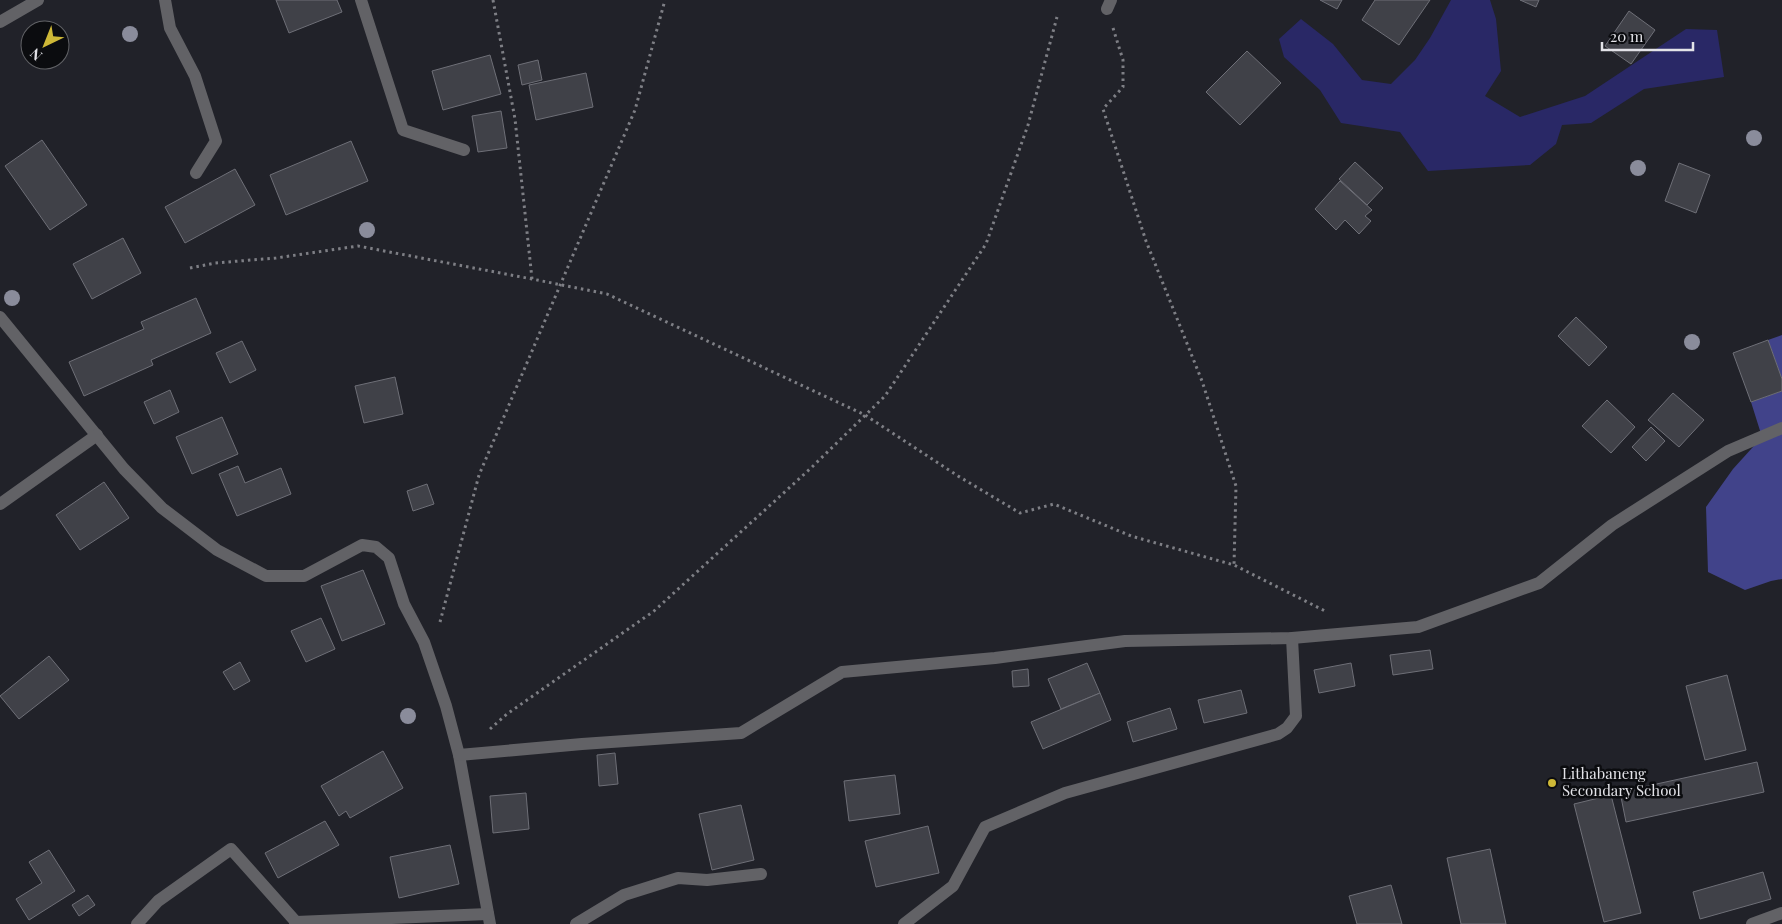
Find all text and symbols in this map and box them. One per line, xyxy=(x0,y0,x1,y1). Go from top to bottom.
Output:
north arrow xyxy=(20,20,70,70)
scale bar xyxy=(1602,20,1693,52)
text: 20 m xyxy=(1610,26,1644,46)
text: N xyxy=(26,44,46,65)
place label: Lithabaneng Secondary School xyxy=(1562,763,1681,800)
marker: Lithabaneng Secondary School xyxy=(1546,777,1558,789)

